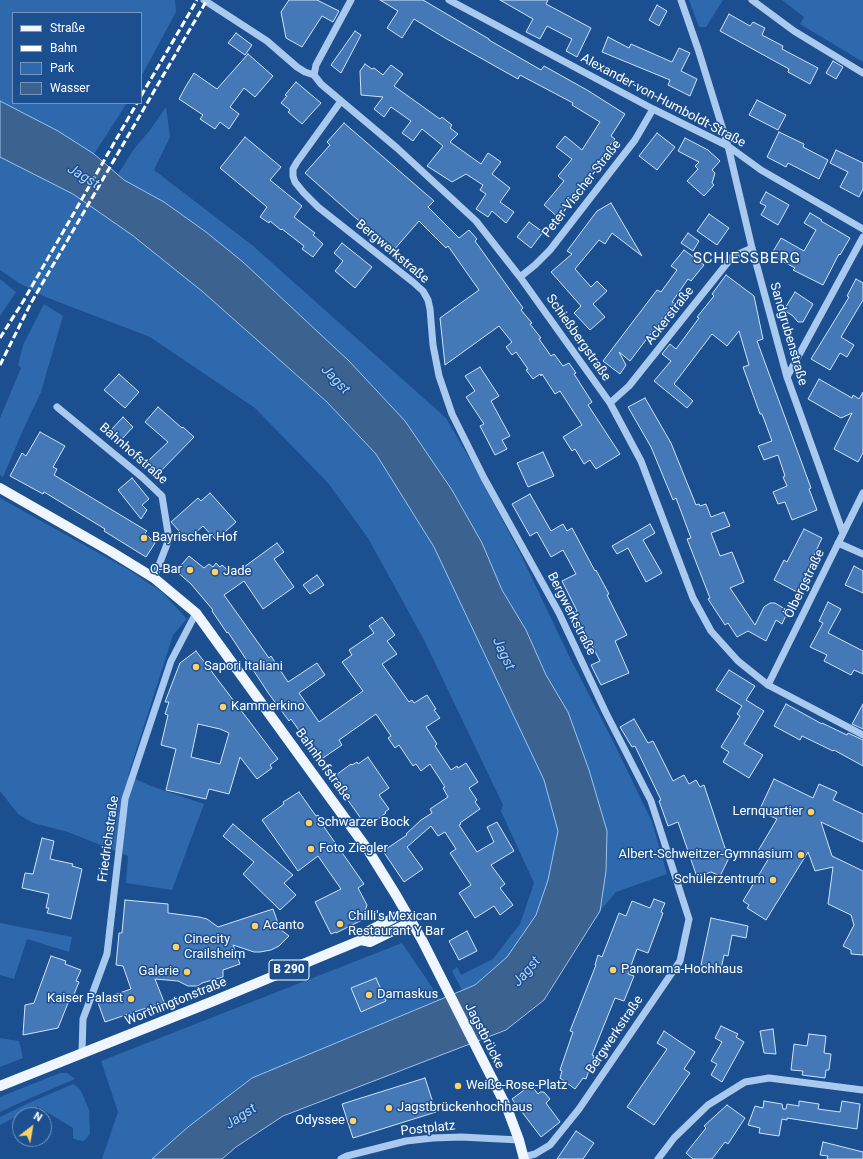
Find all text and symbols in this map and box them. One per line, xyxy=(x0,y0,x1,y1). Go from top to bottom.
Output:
legend xyxy=(12,12,142,104)
text: Straße xyxy=(50,21,85,35)
text: Bahn xyxy=(50,41,77,55)
street label: Alexander-von-Humboldt-Straße xyxy=(578,51,748,151)
text: Park xyxy=(50,61,74,75)
text: Wasser xyxy=(50,81,90,95)
street label: Peter-Vischer-Straße xyxy=(539,137,625,241)
water label: Jagst xyxy=(64,161,102,193)
street label: Bergwerkstraße xyxy=(352,217,432,287)
district label: SCHIESSBERG xyxy=(693,250,801,268)
street label: Sandgrubenstraße xyxy=(766,281,810,387)
street label: Ackerstraße xyxy=(642,284,698,348)
street label: Schießbergstraße xyxy=(542,292,614,384)
water label: Jagst xyxy=(317,362,353,398)
street label: Bahnhofstraße xyxy=(96,420,170,488)
place label: Bayrischer Hof xyxy=(152,530,237,546)
marker: Bayrischer Hof xyxy=(139,533,149,543)
street label: Ölbergstraße xyxy=(782,547,828,621)
place label: Q-Bar xyxy=(150,562,182,578)
place label: Jade xyxy=(223,564,251,580)
marker: Q-Bar xyxy=(185,565,195,575)
marker: Jade xyxy=(210,567,220,577)
street label: Bergwerkstraße xyxy=(543,570,599,658)
water label: Jagst xyxy=(488,635,518,673)
place label: Sapori Italiani xyxy=(204,659,283,675)
marker: Sapori Italiani xyxy=(191,662,201,672)
place label: Kammerkino xyxy=(231,699,305,715)
marker: Kammerkino xyxy=(218,702,228,712)
street label: Bahnhofstraße xyxy=(292,726,354,804)
street label: Friedrichstraße xyxy=(95,795,123,883)
place label: Lernquartier xyxy=(732,804,803,820)
marker: Lernquartier xyxy=(806,807,816,817)
place label: Schwarzer Bock xyxy=(317,815,410,831)
marker: Schwarzer Bock xyxy=(304,818,314,828)
place label: Foto Ziegler xyxy=(319,841,388,857)
marker: Foto Ziegler xyxy=(306,844,316,854)
place label: Albert-Schweitzer-Gymnasium xyxy=(619,847,793,863)
marker: Albert-Schweitzer-Gymnasium xyxy=(796,850,806,860)
place label: Schülerzentrum xyxy=(674,872,765,888)
marker: Schülerzentrum xyxy=(768,875,778,885)
place label: Chilli's Mexican Restaurant Y Bar xyxy=(348,909,445,940)
place label: Acanto xyxy=(263,918,304,934)
marker: Chilli's Mexican Restaurant Y Bar xyxy=(335,919,345,929)
marker: Acanto xyxy=(250,921,260,931)
place label: Cinecity Crailsheim xyxy=(184,932,245,963)
marker: Cinecity Crailsheim xyxy=(171,942,181,952)
water label: Jagst xyxy=(510,954,544,990)
road number: B 290 xyxy=(269,960,309,980)
place label: Panorama-Hochhaus xyxy=(621,962,743,978)
place label: Galerie xyxy=(139,964,179,980)
marker: Panorama-Hochhaus xyxy=(608,965,618,975)
marker: Galerie xyxy=(182,967,192,977)
street label: Worthingtonstraße xyxy=(123,975,229,1029)
place label: Damaskus xyxy=(377,987,438,1003)
marker: Damaskus xyxy=(364,990,374,1000)
place label: Kaiser Palast xyxy=(47,991,123,1007)
street label: Bergwerkstraße xyxy=(583,993,647,1077)
marker: Kaiser Palast xyxy=(126,994,136,1004)
street label: Jagstbrücke xyxy=(461,1001,507,1071)
place label: Weiße-Rose-Platz xyxy=(466,1078,567,1094)
marker: Weiße-Rose-Platz xyxy=(453,1081,463,1091)
place label: Jagstbrückenhochhaus xyxy=(397,1100,532,1116)
water label: Jagst xyxy=(222,1101,260,1133)
marker: Jagstbrückenhochhaus xyxy=(384,1103,394,1113)
north arrow xyxy=(12,1107,52,1147)
text: N xyxy=(31,1110,45,1125)
place label: Odyssee xyxy=(295,1113,345,1129)
marker: Odyssee xyxy=(348,1116,358,1126)
street label: Postplatz xyxy=(400,1118,456,1140)

